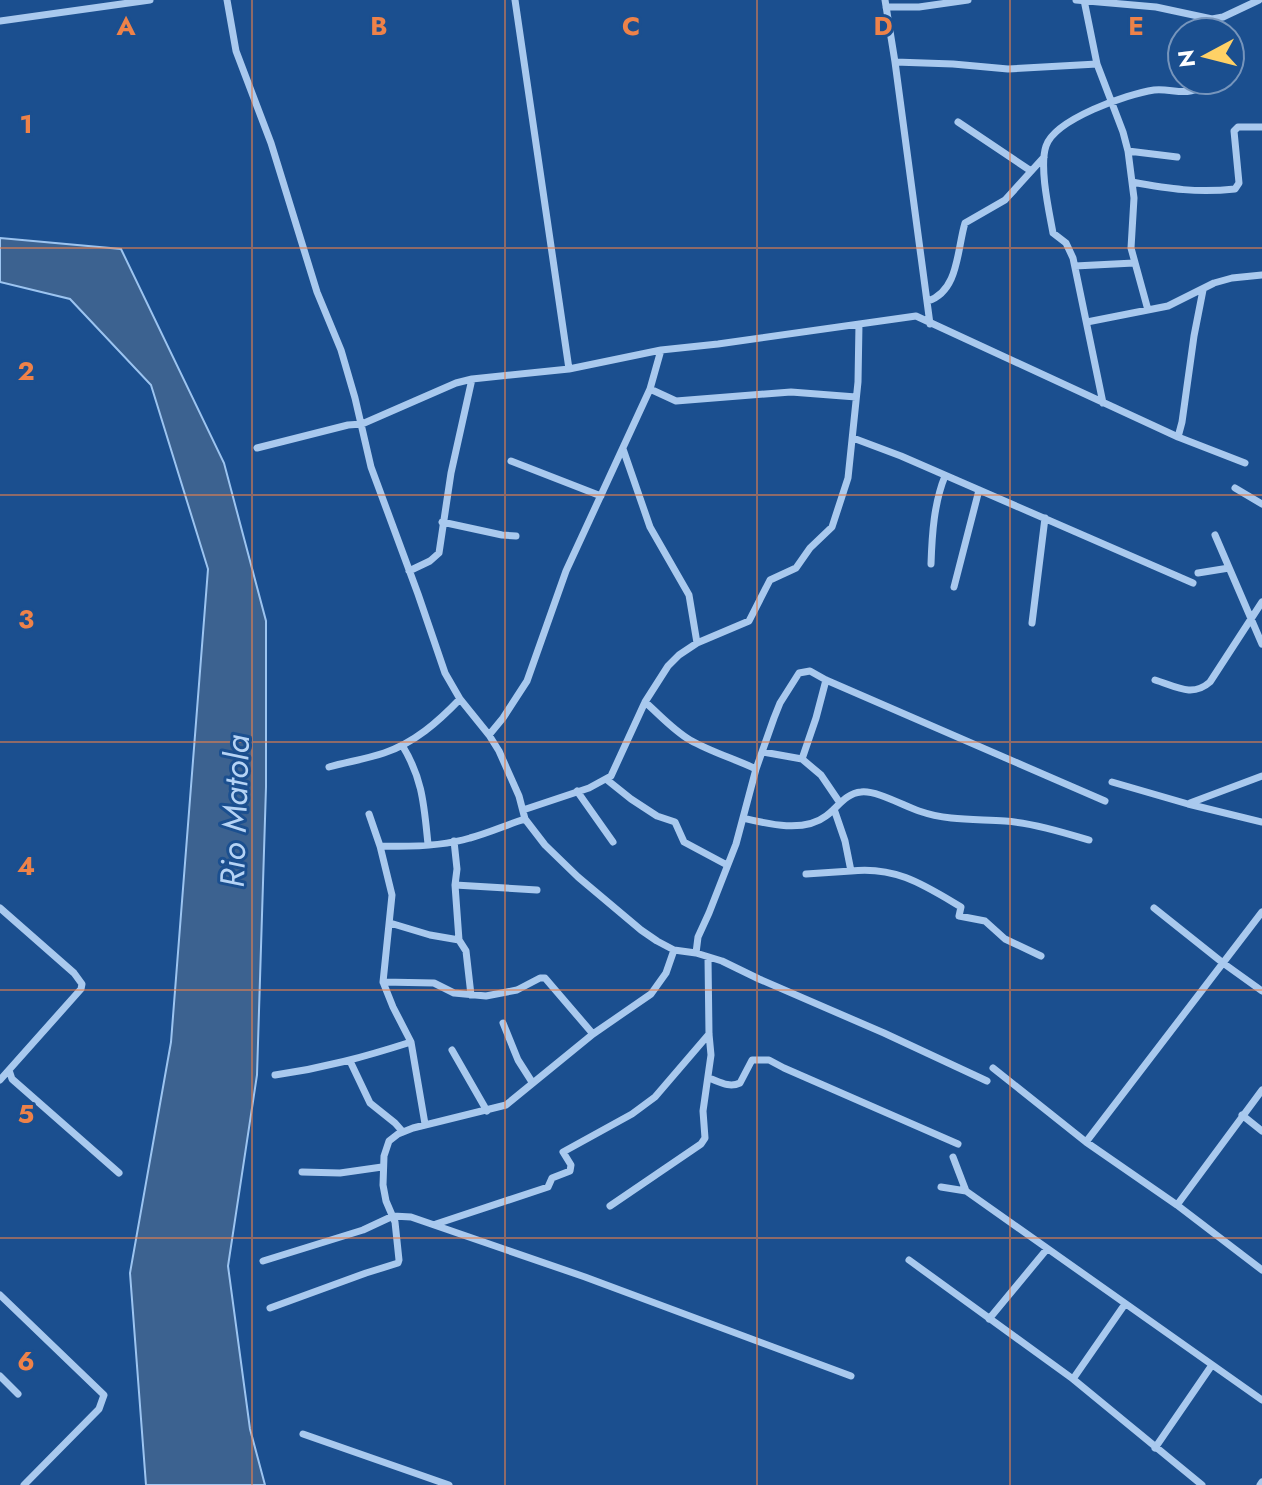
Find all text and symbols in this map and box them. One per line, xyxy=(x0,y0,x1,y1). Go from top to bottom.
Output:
text: A xyxy=(115,7,136,45)
text: B xyxy=(370,7,388,45)
text: C xyxy=(622,7,640,45)
text: D xyxy=(873,7,893,45)
text: E xyxy=(1128,7,1144,45)
north arrow xyxy=(1166,16,1246,96)
text: N xyxy=(1169,48,1203,69)
text: 1 xyxy=(19,105,33,143)
text: 2 xyxy=(17,352,35,390)
text: 3 xyxy=(18,600,34,638)
water label: Rio Matola xyxy=(208,733,262,888)
text: 4 xyxy=(17,847,35,885)
text: 5 xyxy=(18,1095,34,1133)
text: 6 xyxy=(17,1342,35,1380)

